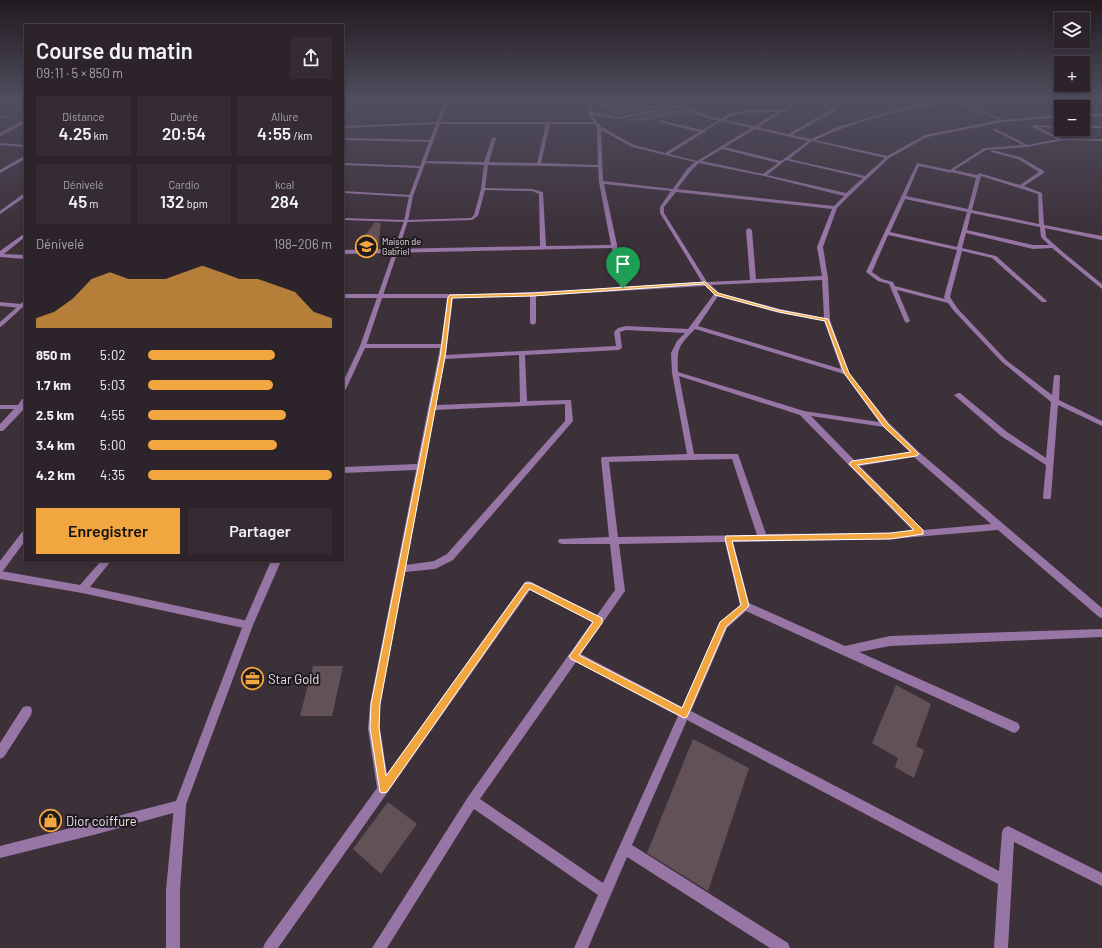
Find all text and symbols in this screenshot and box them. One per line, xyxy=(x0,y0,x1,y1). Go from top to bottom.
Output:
map controls xyxy=(1054,12,1090,136)
button: layers xyxy=(1054,12,1090,48)
text: Course du matin xyxy=(36,37,193,63)
button: share xyxy=(290,37,332,79)
button: + xyxy=(1054,56,1090,92)
text: 09:11 · 5 × 850 m xyxy=(36,65,123,81)
button: − xyxy=(1054,100,1090,136)
text: Distance xyxy=(62,110,104,123)
text: Durée xyxy=(170,110,198,123)
text: Allure xyxy=(271,110,298,123)
text: 4.25 xyxy=(58,123,91,143)
text: 20:54 xyxy=(162,123,206,143)
text: 4:55 xyxy=(257,123,291,143)
text: km xyxy=(91,129,108,142)
text: /km xyxy=(291,129,312,142)
text: Dénivelé xyxy=(63,178,104,191)
text: Cardio xyxy=(169,178,199,191)
text: kcal xyxy=(275,178,294,191)
text: 45 xyxy=(68,191,87,211)
text: 132 xyxy=(160,191,185,211)
text: 284 xyxy=(270,191,299,211)
text: m xyxy=(87,197,98,210)
text: bpm xyxy=(185,197,208,210)
school or university icon: Maison de Gabriel xyxy=(353,233,379,259)
text: Dénivelé xyxy=(36,236,84,252)
text: 198–206 m xyxy=(274,236,332,252)
place label: Maison de Gabriel xyxy=(382,236,421,257)
pin xyxy=(606,247,640,288)
icon: arrive xyxy=(612,253,634,275)
text: 850 m xyxy=(36,347,71,363)
text: 5:02 xyxy=(100,347,125,363)
text: 1.7 km xyxy=(36,377,71,393)
text: 5:03 xyxy=(100,377,125,393)
text: 2.5 km xyxy=(36,407,74,423)
text: 4:55 xyxy=(100,407,125,423)
text: 3.4 km xyxy=(36,437,75,453)
text: 5:00 xyxy=(100,437,126,453)
text: 4.2 km xyxy=(36,467,75,483)
text: 4:35 xyxy=(100,467,125,483)
button: Enregistrer xyxy=(36,508,180,554)
button: Partager xyxy=(188,508,332,554)
office icon: Star Gold xyxy=(240,666,266,692)
place label: Star Gold xyxy=(268,671,319,687)
shop icon: Dior coiffure xyxy=(38,808,64,834)
place label: Dior coiffure xyxy=(66,813,137,829)

